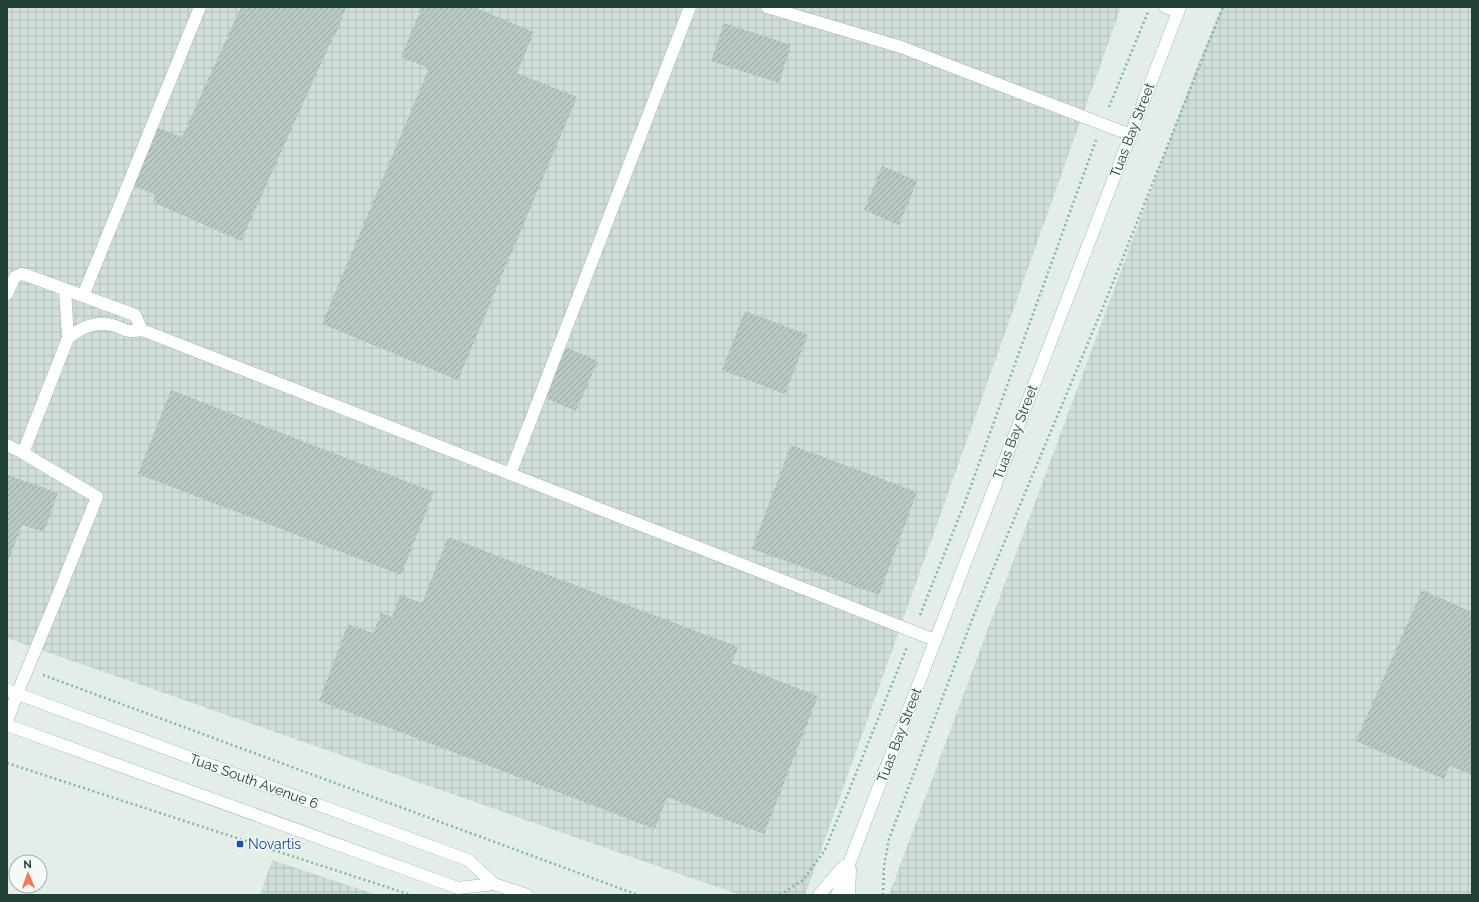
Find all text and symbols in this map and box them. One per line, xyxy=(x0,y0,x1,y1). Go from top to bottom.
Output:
street label: Tuas Bay Street xyxy=(1107,80,1157,180)
street label: Tuas Bay Street xyxy=(990,382,1040,482)
street label: Tuas Bay Street xyxy=(874,685,924,785)
street label: Tuas South Avenue 6 xyxy=(187,750,321,812)
place label: Novartis xyxy=(248,836,301,852)
marker: Novartis xyxy=(235,839,245,849)
north arrow xyxy=(8,854,48,894)
text: N xyxy=(23,858,32,871)

